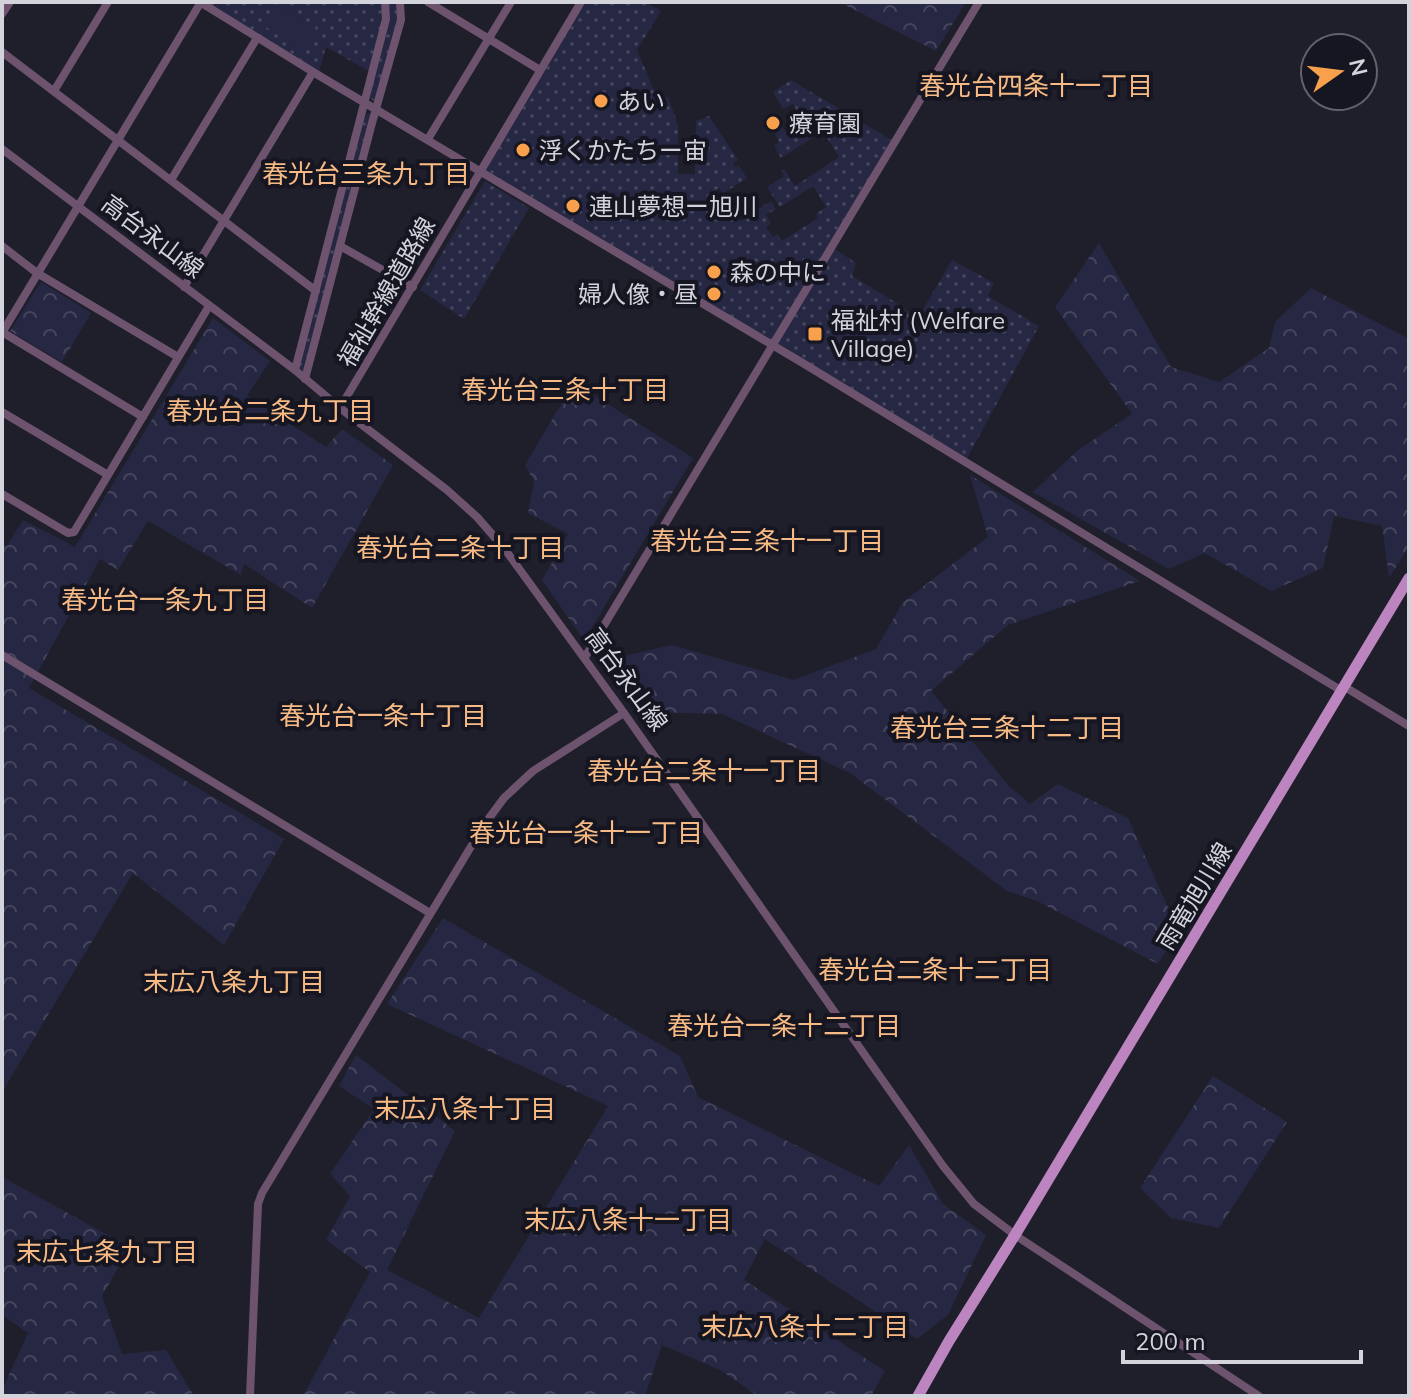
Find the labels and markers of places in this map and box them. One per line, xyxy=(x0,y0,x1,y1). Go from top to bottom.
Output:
place label: あい xyxy=(617,86,665,116)
marker: あい xyxy=(592,92,610,110)
place label: 療育園 xyxy=(789,108,861,138)
marker: 療育園 xyxy=(764,114,782,132)
place label: 浮くかたちー宙 xyxy=(539,135,707,165)
marker: 浮くかたちー宙 xyxy=(514,141,532,159)
place label: 連山夢想ー旭川 xyxy=(589,191,757,221)
marker: 連山夢想ー旭川 xyxy=(564,197,582,215)
place label: 森の中に xyxy=(730,257,826,287)
marker: 森の中に xyxy=(705,263,723,281)
place label: 婦人像・昼 xyxy=(578,279,698,309)
marker: 婦人像・昼 xyxy=(705,285,723,303)
place label: 福祉村 (Welfare Village) xyxy=(831,305,1005,363)
marker: 福祉村 (Welfare Village) xyxy=(806,325,824,343)

